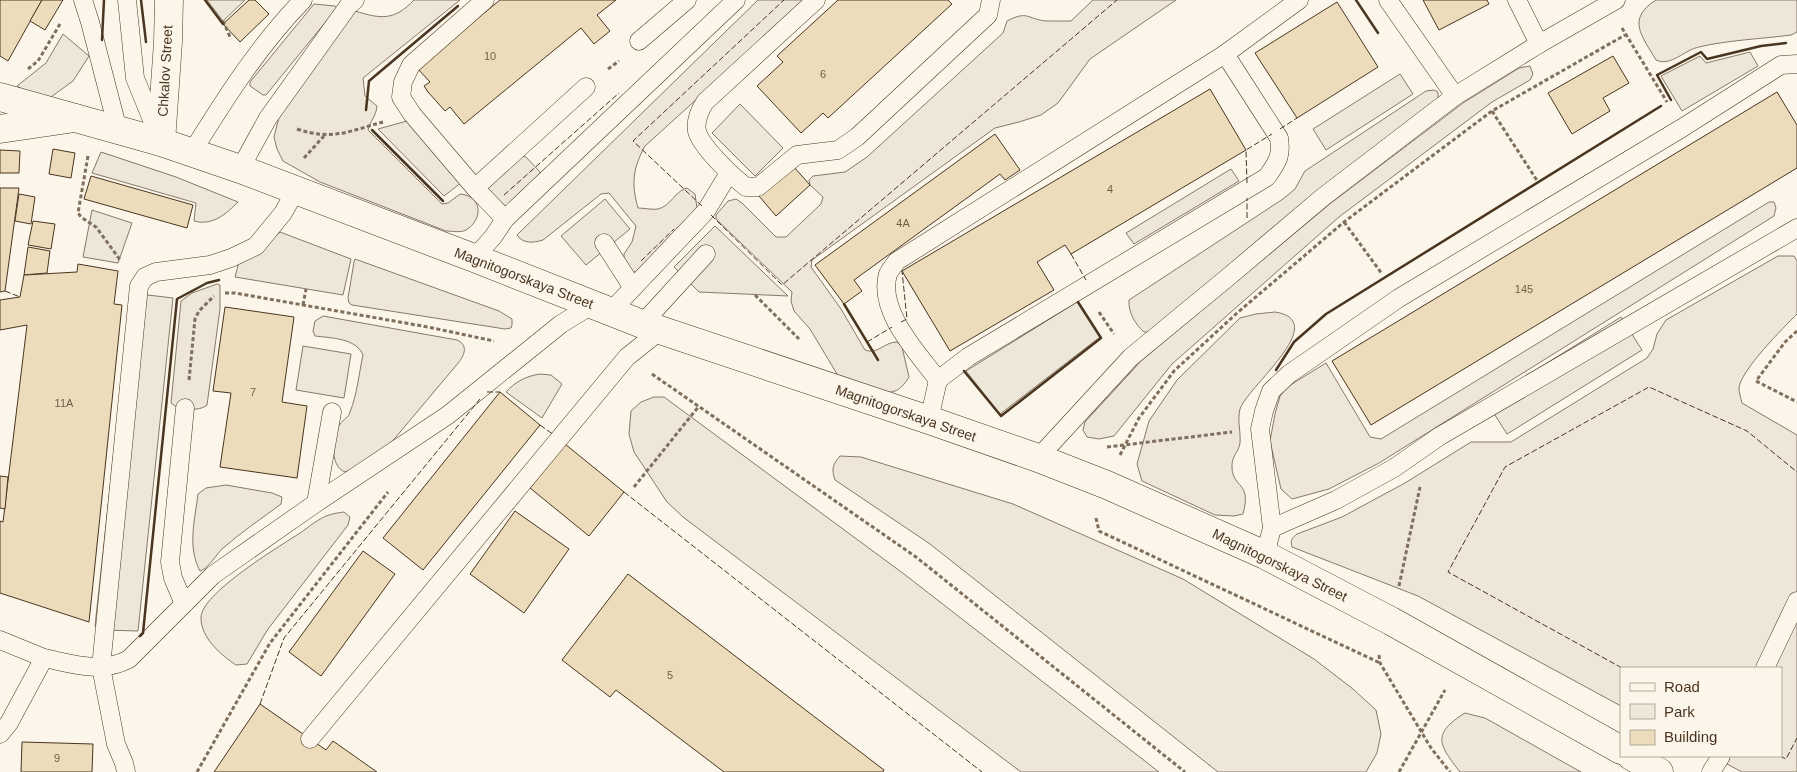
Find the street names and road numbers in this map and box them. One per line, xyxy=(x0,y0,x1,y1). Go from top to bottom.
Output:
street label: Chkalov Street xyxy=(155,25,175,117)
street label: Magnitogorskaya Street xyxy=(452,244,596,312)
street label: Magnitogorskaya Street xyxy=(833,381,979,445)
street label: Magnitogorskaya Street xyxy=(1210,525,1350,605)

